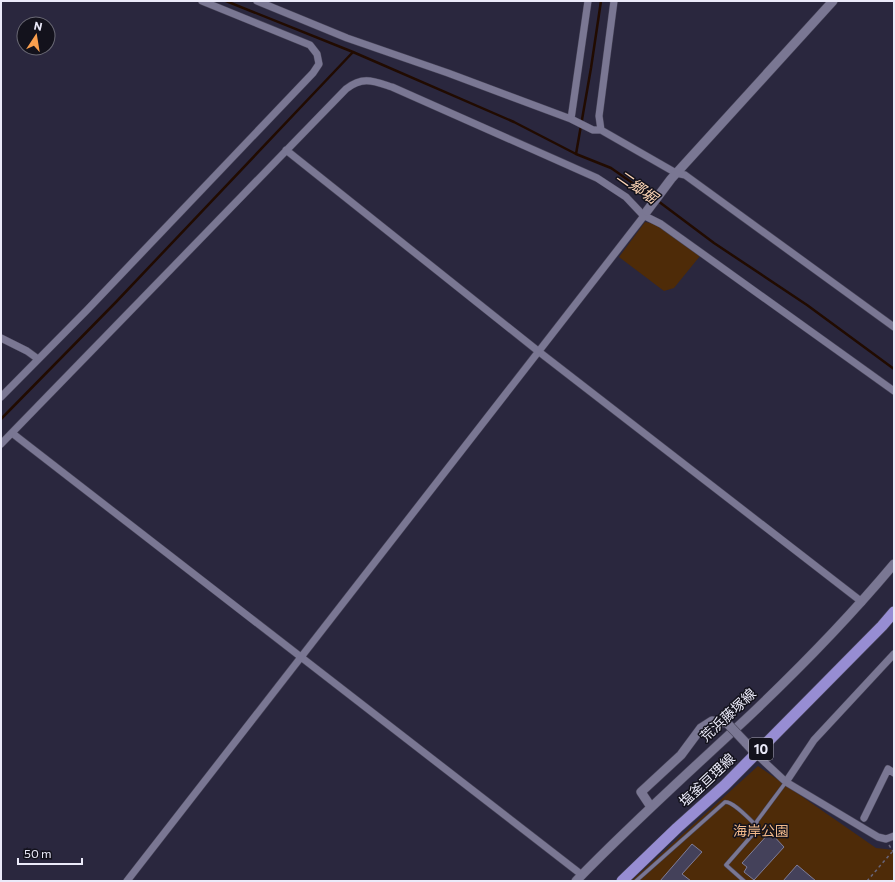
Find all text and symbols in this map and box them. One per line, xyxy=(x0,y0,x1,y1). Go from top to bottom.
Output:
north arrow xyxy=(16,16,56,56)
text: N xyxy=(33,19,44,33)
water label: 二郷堀 xyxy=(614,166,663,208)
street label: 荒浜藤塚線 xyxy=(696,685,759,745)
road number: 10 xyxy=(749,738,773,760)
street label: 塩釜亘理線 xyxy=(675,750,738,810)
park label: 海岸公園 xyxy=(733,822,789,839)
scale bar xyxy=(18,840,82,866)
text: 50 m xyxy=(24,846,52,860)

